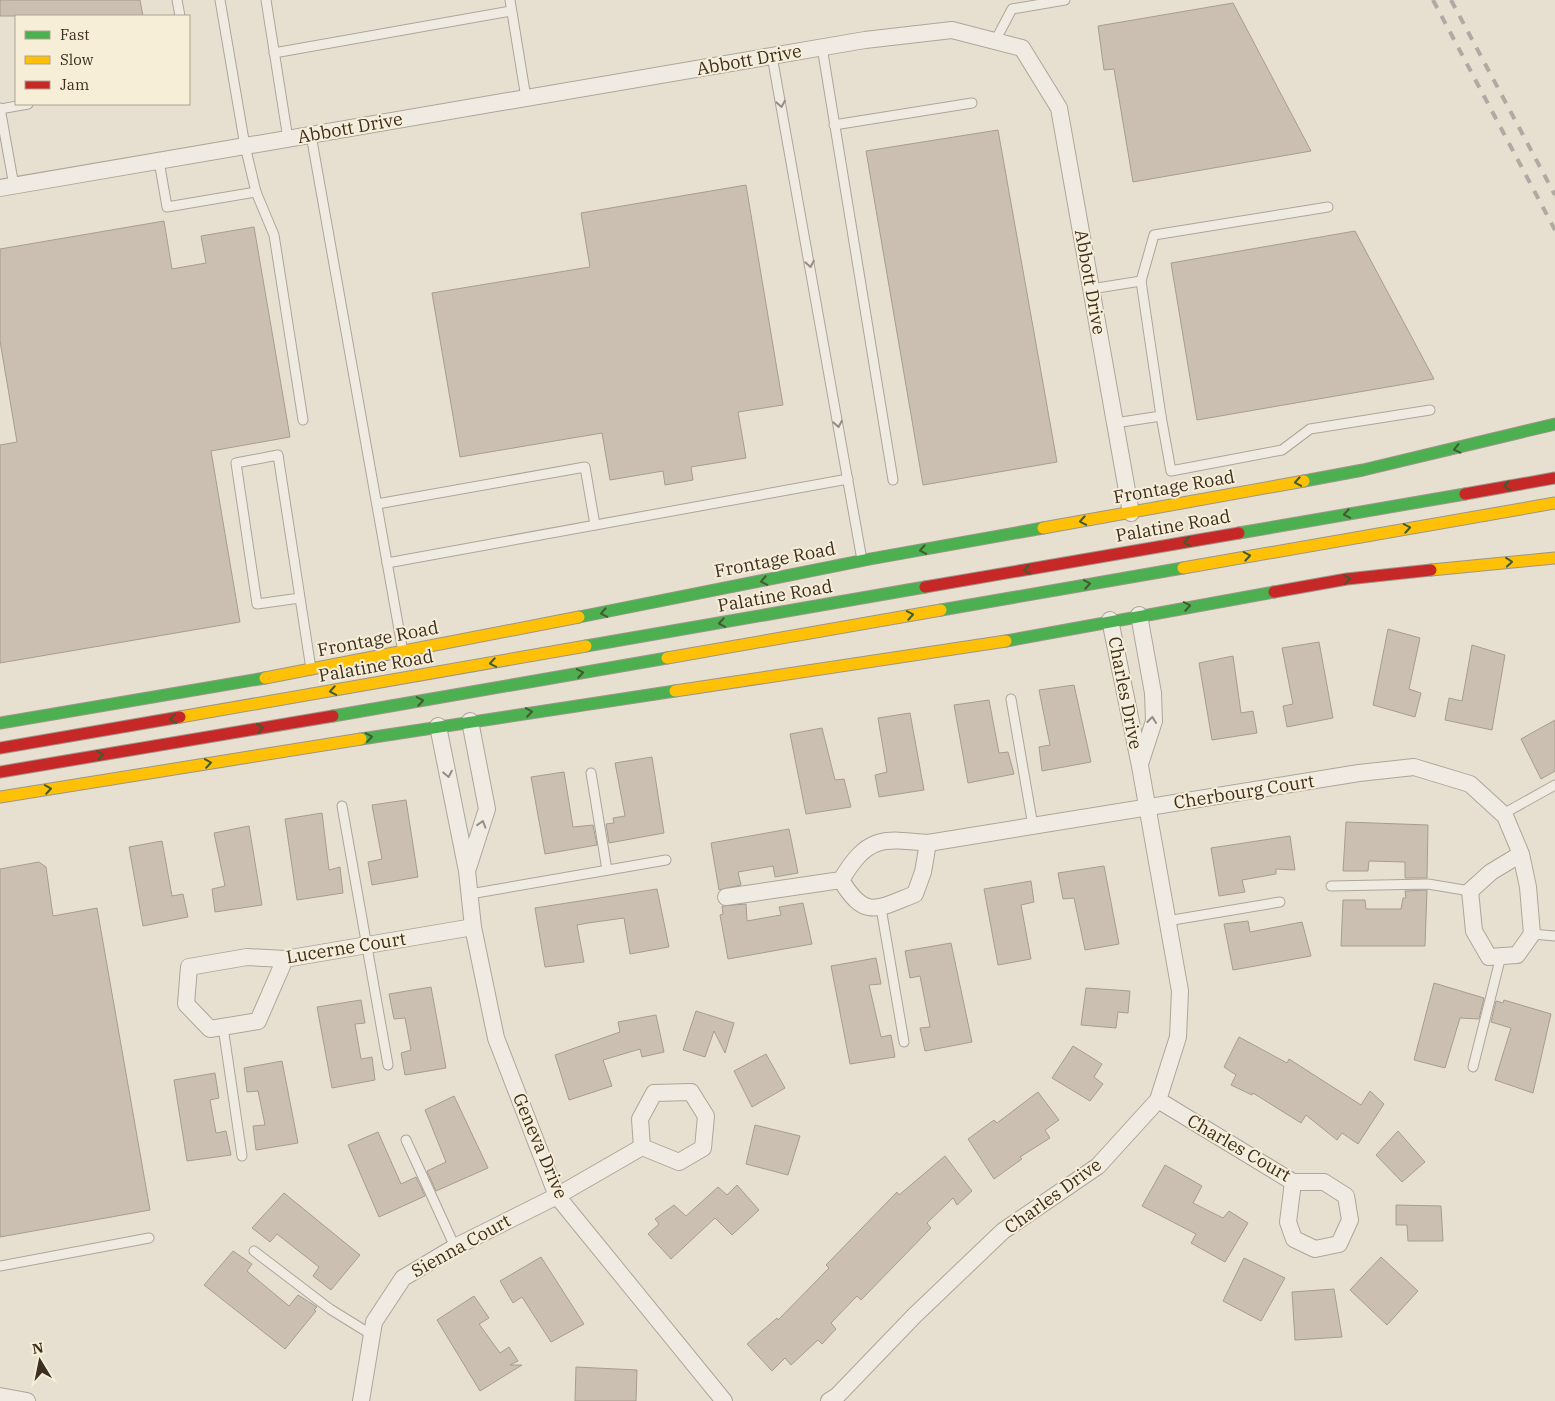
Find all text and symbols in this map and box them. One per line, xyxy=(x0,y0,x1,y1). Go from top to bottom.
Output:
legend xyxy=(15,15,190,105)
text: Fast xyxy=(60,25,90,44)
street label: Abbott Drive xyxy=(695,39,803,80)
text: Slow xyxy=(60,50,94,69)
text: Jam xyxy=(60,75,89,94)
one-way arrow xyxy=(775,99,786,108)
street label: Abbott Drive xyxy=(296,107,404,148)
street label: Abbott Drive xyxy=(1070,228,1111,336)
one-way arrow xyxy=(804,259,814,268)
one-way arrow xyxy=(833,419,843,428)
one-way arrow xyxy=(1452,443,1461,454)
street label: Frontage Road xyxy=(1111,464,1237,509)
one-way arrow xyxy=(1293,477,1302,487)
one-way arrow xyxy=(1503,481,1511,491)
street label: Palatine Road xyxy=(1114,504,1232,547)
one-way arrow xyxy=(1342,508,1351,518)
one-way arrow xyxy=(1079,516,1088,526)
one-way arrow xyxy=(1403,524,1412,534)
street label: Frontage Road xyxy=(712,536,838,583)
one-way arrow xyxy=(1182,536,1191,546)
one-way arrow xyxy=(919,544,928,554)
one-way arrow xyxy=(1243,552,1252,562)
one-way arrow xyxy=(1505,557,1513,568)
one-way arrow xyxy=(1022,564,1031,574)
street label: Palatine Road xyxy=(716,574,834,617)
one-way arrow xyxy=(1343,574,1351,585)
one-way arrow xyxy=(759,575,768,585)
one-way arrow xyxy=(1083,580,1092,590)
one-way arrow xyxy=(1183,602,1191,612)
one-way arrow xyxy=(600,607,609,617)
one-way arrow xyxy=(905,611,914,621)
street label: Frontage Road xyxy=(315,615,441,662)
one-way arrow xyxy=(718,618,727,628)
street label: Charles Drive xyxy=(1103,635,1148,751)
street label: Palatine Road xyxy=(317,644,435,687)
one-way arrow xyxy=(489,658,498,668)
one-way arrow xyxy=(576,668,585,679)
one-way arrow xyxy=(329,686,337,696)
one-way arrow xyxy=(416,697,425,707)
one-way arrow xyxy=(526,707,534,718)
one-way arrow xyxy=(169,713,177,723)
one-way arrow xyxy=(1146,715,1157,723)
one-way arrow xyxy=(256,724,264,734)
one-way arrow xyxy=(365,732,373,743)
one-way arrow xyxy=(95,751,104,761)
one-way arrow xyxy=(204,759,213,769)
one-way arrow xyxy=(442,769,452,778)
street label: Cherbourg Court xyxy=(1172,769,1316,814)
one-way arrow xyxy=(44,785,52,795)
one-way arrow xyxy=(476,820,486,829)
street label: Lucerne Court xyxy=(284,927,407,968)
street label: Geneva Drive xyxy=(508,1089,573,1202)
street label: Charles Court xyxy=(1183,1109,1295,1187)
street label: Charles Drive xyxy=(1000,1153,1106,1238)
street label: Sienna Court xyxy=(407,1209,515,1282)
north arrow xyxy=(15,1336,65,1386)
text: N xyxy=(31,1338,45,1358)

